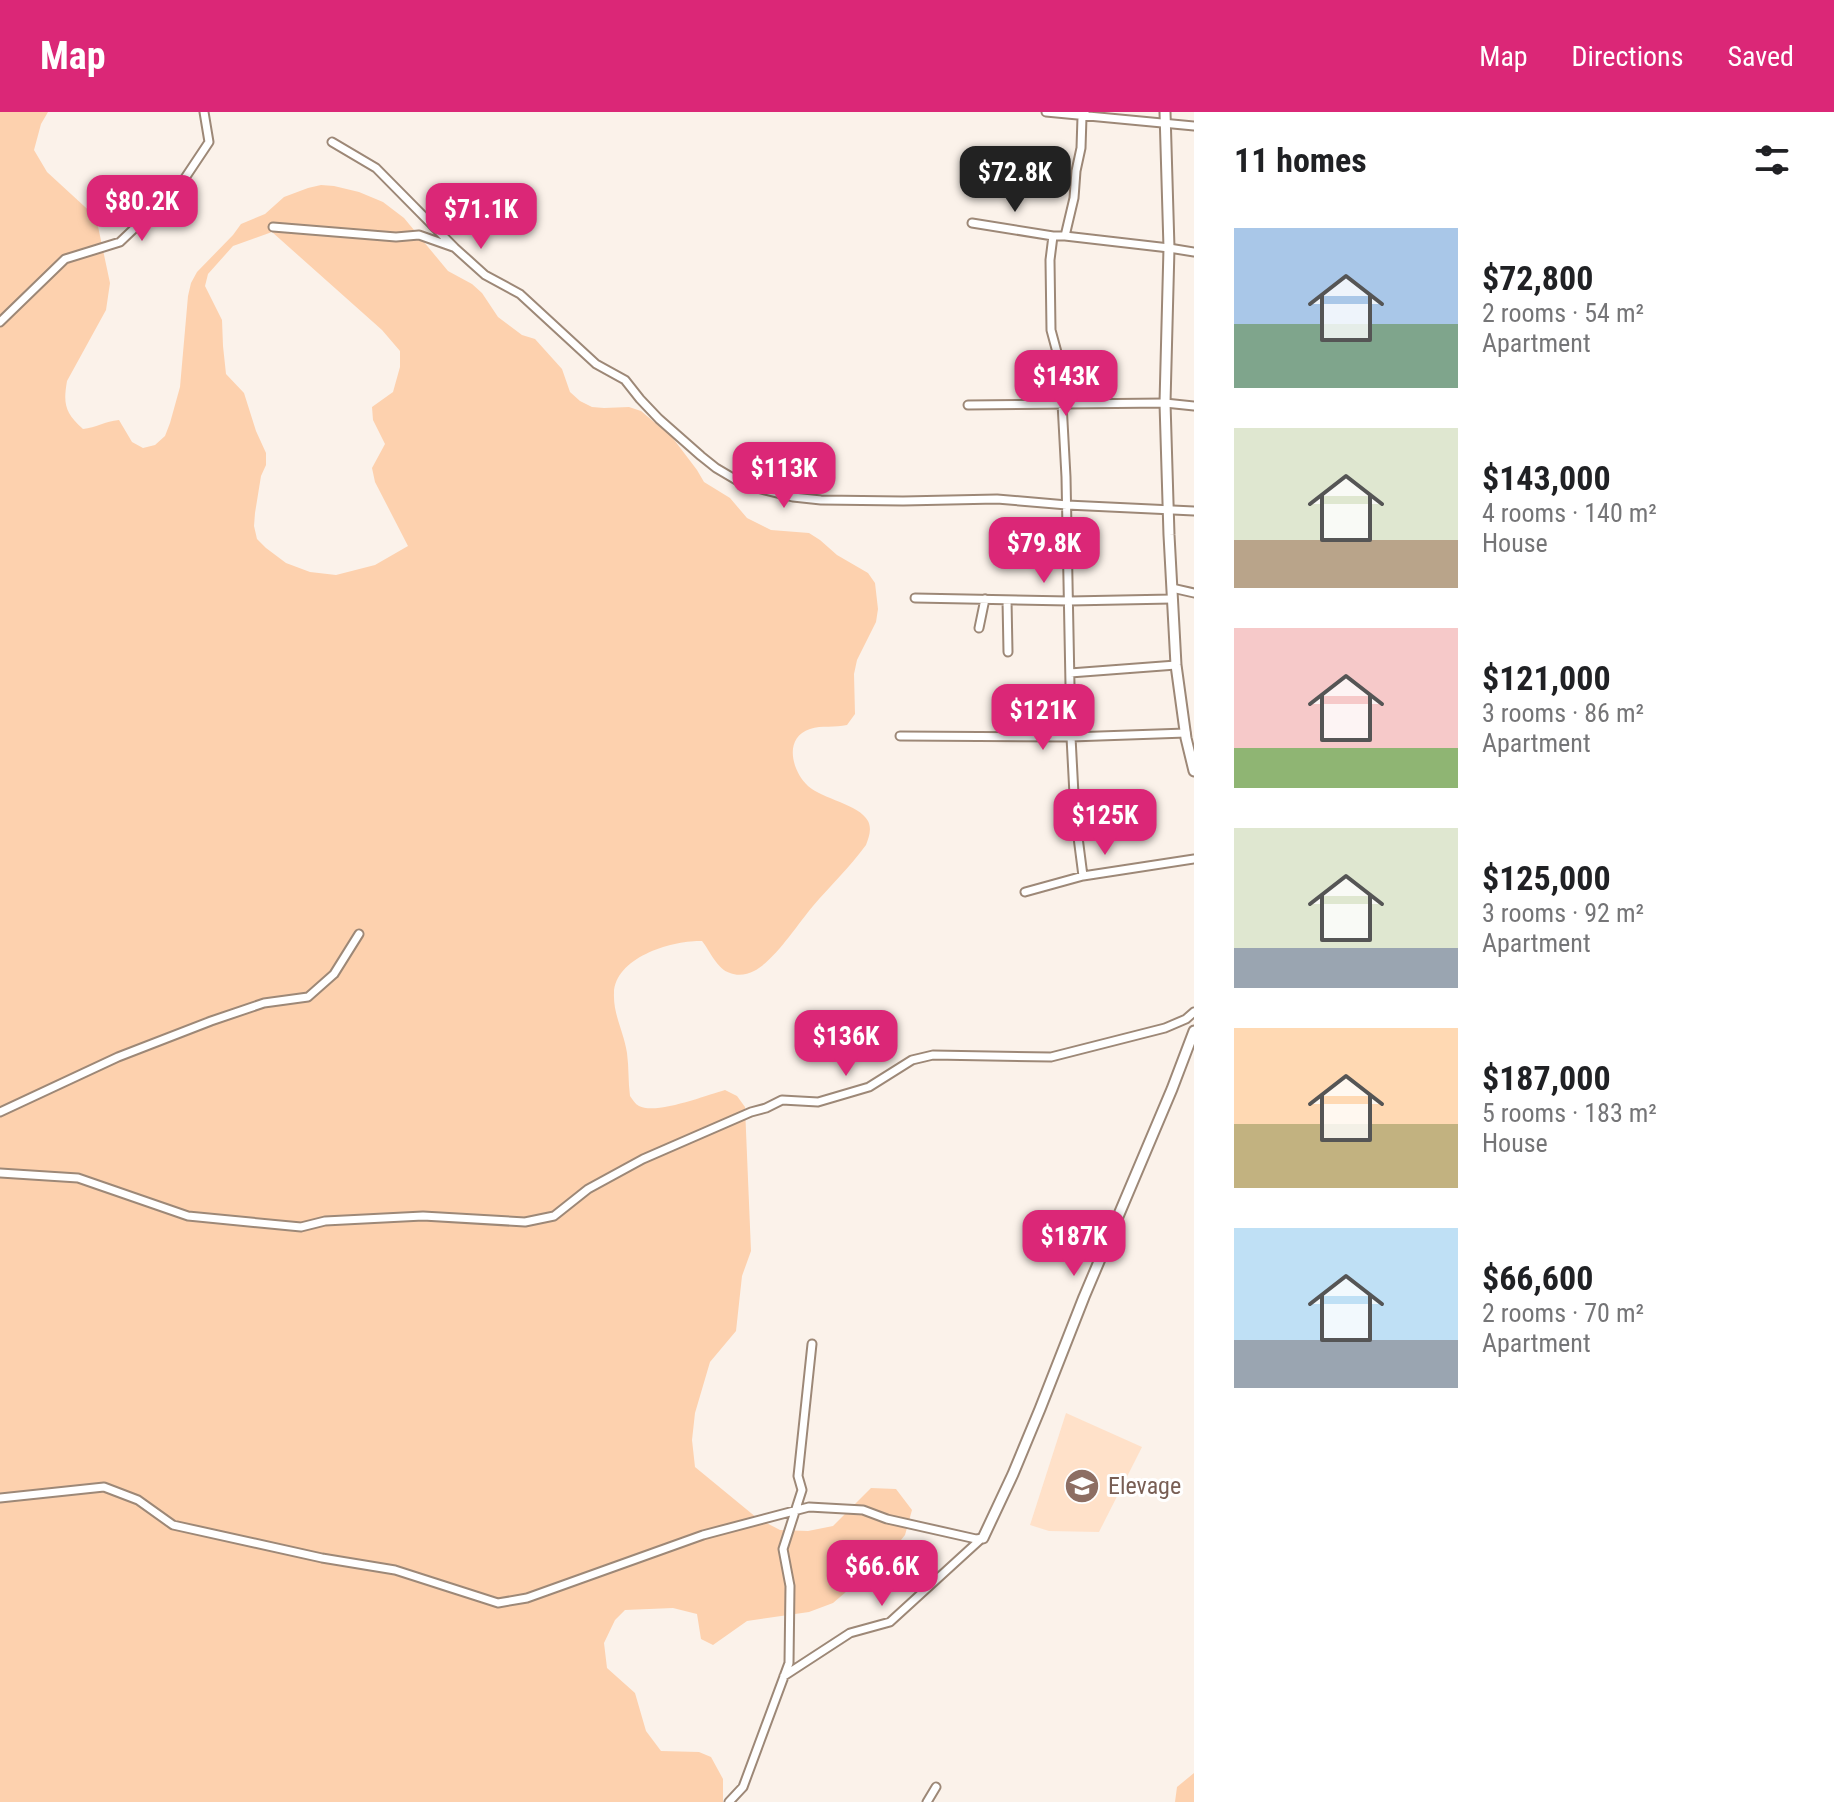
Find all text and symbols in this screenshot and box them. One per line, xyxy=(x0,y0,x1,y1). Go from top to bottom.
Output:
text: Map xyxy=(40,34,106,78)
text: Map xyxy=(1479,40,1528,73)
text: Directions xyxy=(1572,40,1683,73)
text: Saved xyxy=(1727,40,1794,73)
icon: filters xyxy=(1750,138,1794,182)
text: 11 homes xyxy=(1234,140,1367,180)
pin: $72.8K xyxy=(950,146,1080,214)
text: $72.8K xyxy=(978,157,1052,187)
pin: $80.2K xyxy=(77,175,207,243)
pin: $71.1K xyxy=(416,183,546,251)
text: $80.2K xyxy=(105,186,179,216)
text: $71.1K xyxy=(444,194,518,224)
text: $72,800 xyxy=(1482,258,1593,298)
icon: home xyxy=(1298,260,1394,356)
text: 2 rooms · 54 m² xyxy=(1482,298,1644,328)
text: Apartment xyxy=(1482,328,1591,358)
pin: $143K xyxy=(1010,350,1122,418)
text: $143K xyxy=(1033,361,1099,391)
pin: $113K xyxy=(728,442,840,510)
text: $113K xyxy=(751,453,817,483)
text: $143,000 xyxy=(1482,458,1611,498)
icon: home xyxy=(1298,460,1394,556)
text: 4 rooms · 140 m² xyxy=(1482,498,1657,528)
pin: $79.8K xyxy=(979,517,1109,585)
text: $79.8K xyxy=(1007,528,1081,558)
text: House xyxy=(1482,528,1548,558)
text: $121,000 xyxy=(1482,658,1611,698)
icon: home xyxy=(1298,660,1394,756)
pin: $121K xyxy=(987,684,1099,752)
text: $121K xyxy=(1010,695,1076,725)
text: 3 rooms · 86 m² xyxy=(1482,698,1644,728)
text: Apartment xyxy=(1482,728,1591,758)
pin: $125K xyxy=(1049,789,1161,857)
text: $125K xyxy=(1072,800,1138,830)
text: $125,000 xyxy=(1482,858,1611,898)
icon: home xyxy=(1298,860,1394,956)
text: 3 rooms · 92 m² xyxy=(1482,898,1644,928)
text: Apartment xyxy=(1482,928,1591,958)
pin: $136K xyxy=(790,1010,902,1078)
text: $136K xyxy=(813,1021,879,1051)
text: $187,000 xyxy=(1482,1058,1611,1098)
icon: home xyxy=(1298,1060,1394,1156)
text: 5 rooms · 183 m² xyxy=(1482,1098,1657,1128)
text: House xyxy=(1482,1128,1548,1158)
pin: $187K xyxy=(1018,1210,1130,1278)
text: $187K xyxy=(1041,1221,1107,1251)
text: $66,600 xyxy=(1482,1258,1593,1298)
icon: home xyxy=(1298,1260,1394,1356)
text: 2 rooms · 70 m² xyxy=(1482,1298,1644,1328)
text: Apartment xyxy=(1482,1328,1591,1358)
school or university icon: Elevage xyxy=(1063,1467,1101,1505)
place label: Elevage xyxy=(1108,1472,1181,1500)
pin: $66.6K xyxy=(817,1540,947,1608)
text: $66.6K xyxy=(845,1551,919,1581)

